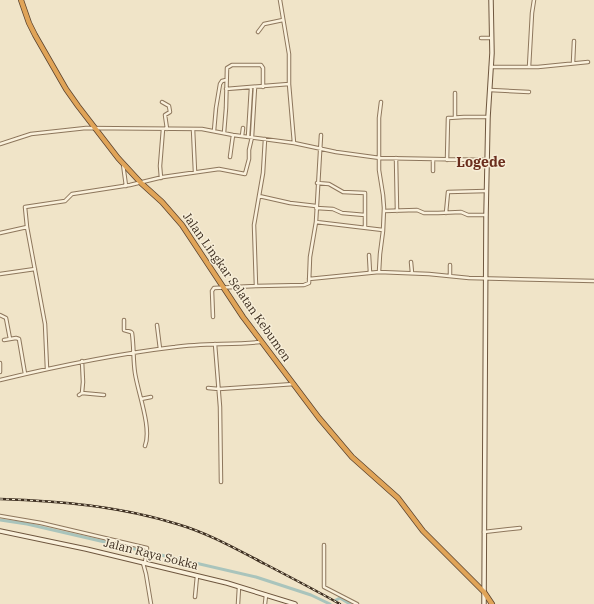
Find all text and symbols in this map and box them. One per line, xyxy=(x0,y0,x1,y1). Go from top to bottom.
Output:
district label: Logede xyxy=(456,153,506,171)
street label: Jalan Lingkar Selatan Kebumen xyxy=(180,209,295,365)
street label: Jalan Raya Sokka xyxy=(102,534,200,573)

